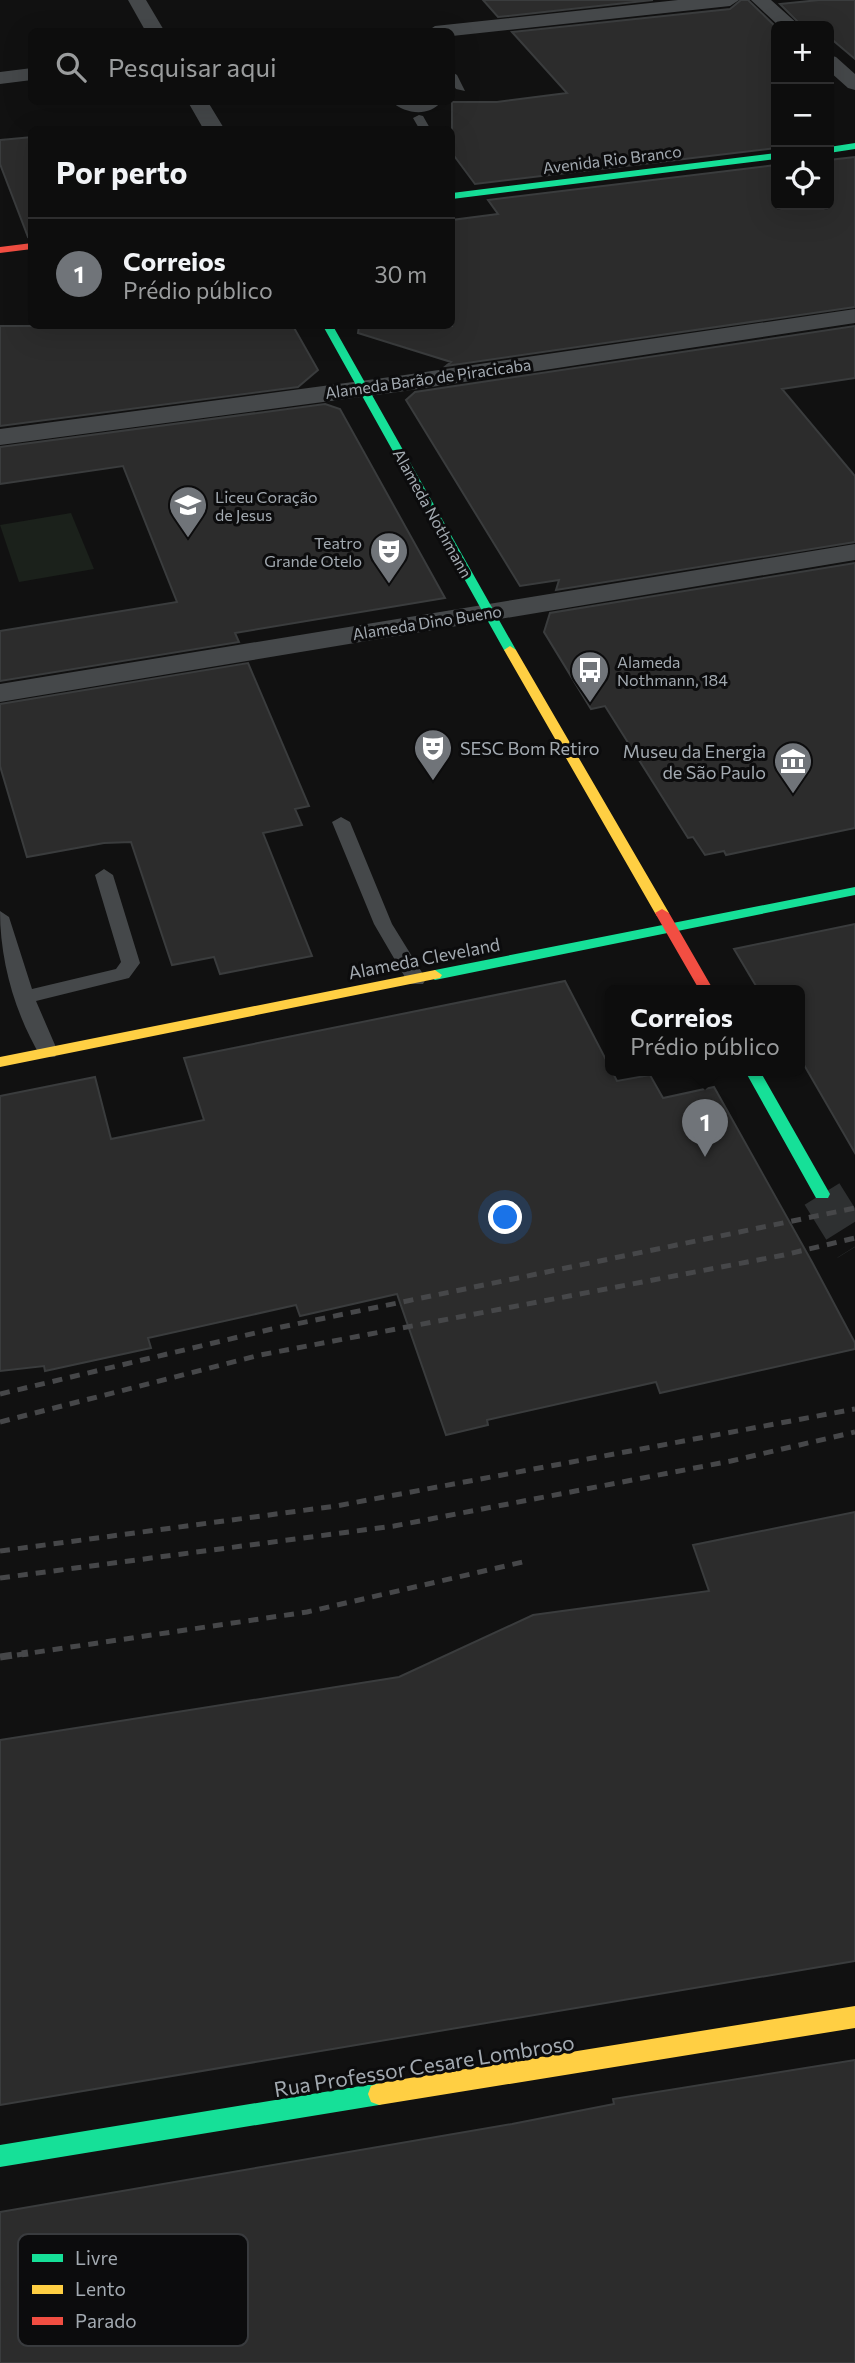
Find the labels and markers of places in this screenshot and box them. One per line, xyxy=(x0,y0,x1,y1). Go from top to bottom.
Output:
school or university icon: Liceu Coração de Jesus xyxy=(167,484,209,539)
place label: Liceu Coração de Jesus xyxy=(215,487,318,524)
theatre icon: Teatro Grande Otelo xyxy=(368,530,410,585)
place label: Teatro Grande Otelo xyxy=(264,533,362,570)
bus stop icon: Alameda Nothmann, 184 xyxy=(569,649,611,704)
place label: Alameda Nothmann, 184 xyxy=(617,652,728,689)
theatre icon: SESC Bom Retiro xyxy=(412,727,454,782)
place label: SESC Bom Retiro xyxy=(460,737,600,759)
place label: Museu da Energia de São Paulo xyxy=(623,740,766,783)
museum icon: Museu da Energia de São Paulo xyxy=(772,740,814,795)
pin: 1 xyxy=(682,1099,728,1157)

